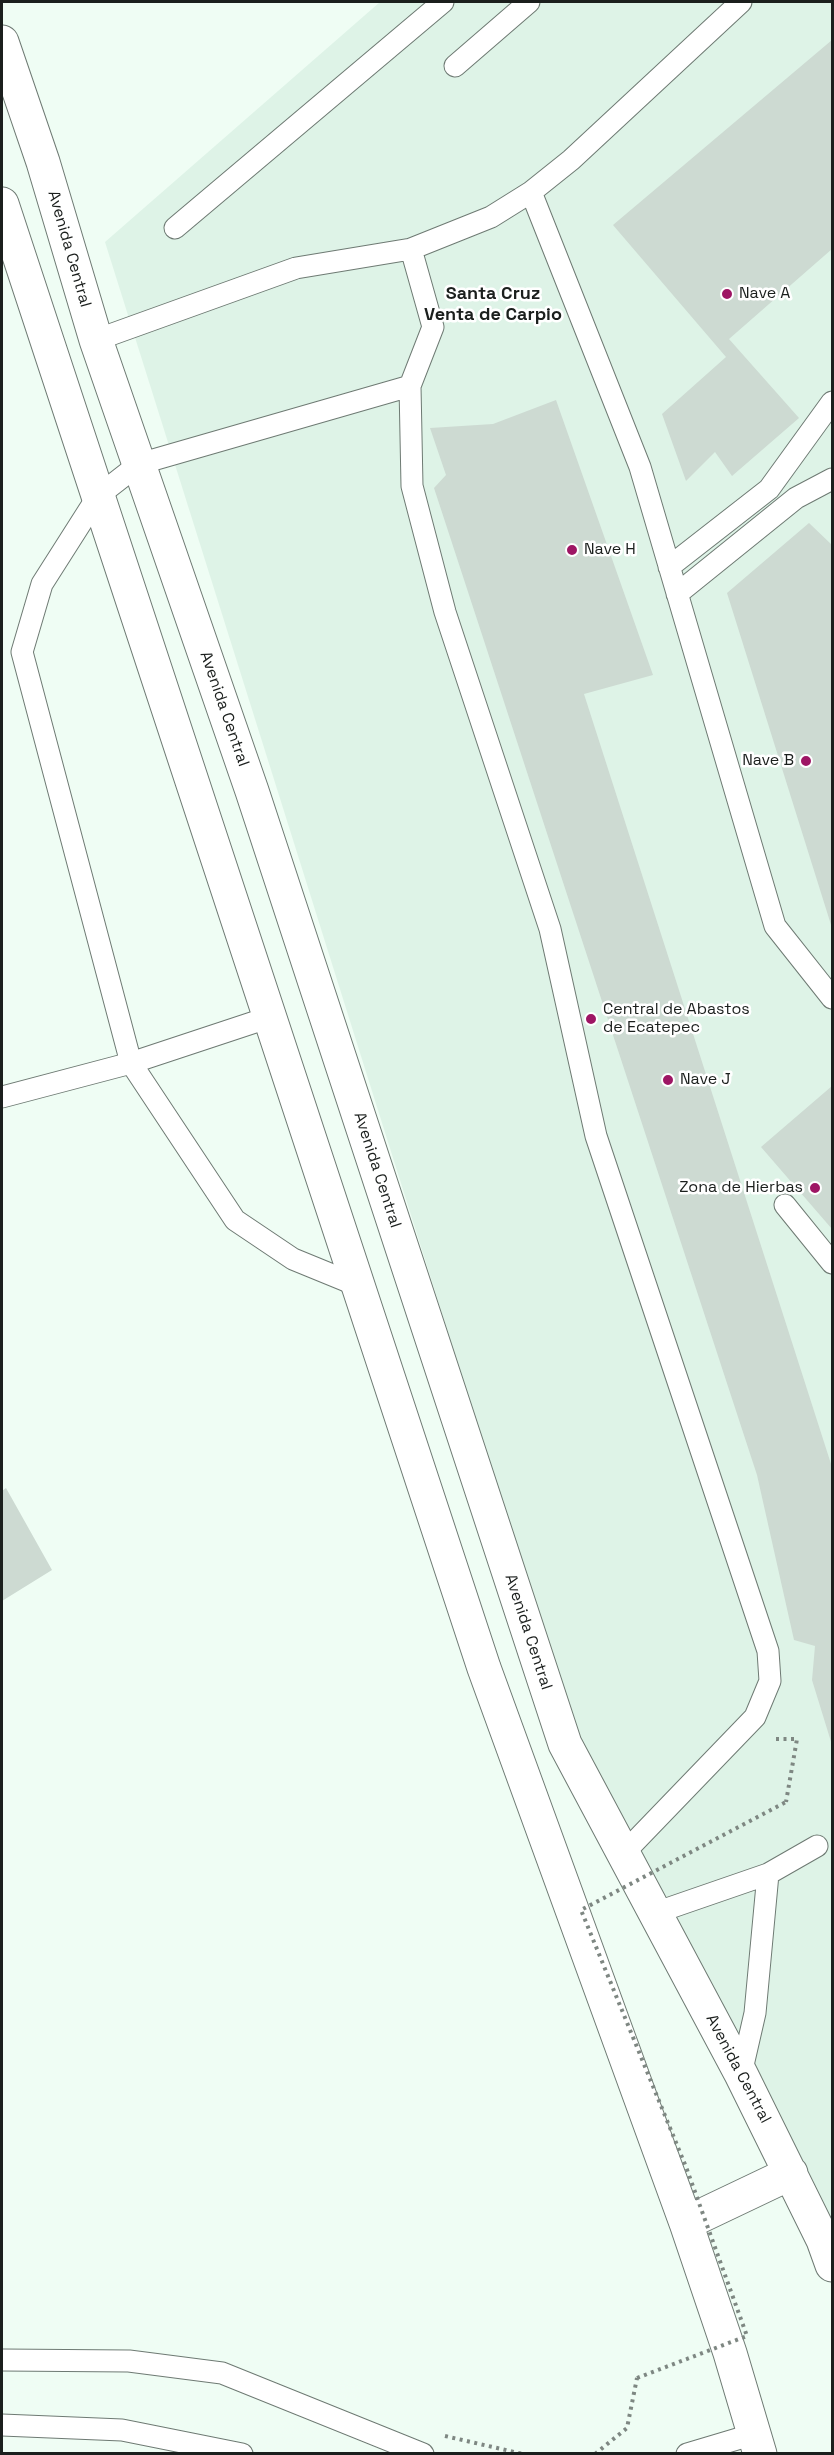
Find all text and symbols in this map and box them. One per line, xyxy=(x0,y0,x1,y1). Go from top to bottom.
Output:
street label: Avenida Central xyxy=(43,188,95,310)
district label: Santa Cruz Venta de Carpio xyxy=(424,283,562,326)
place label: Nave A xyxy=(739,284,790,304)
marker: Nave A xyxy=(720,287,734,301)
place label: Nave H xyxy=(584,540,636,560)
marker: Nave H xyxy=(565,543,579,557)
street label: Avenida Central xyxy=(195,649,253,769)
place label: Nave B xyxy=(742,751,794,771)
marker: Nave B xyxy=(799,754,813,768)
place label: Central de Abastos de Ecatepec xyxy=(603,1000,750,1038)
marker: Central de Abastos de Ecatepec xyxy=(584,1012,598,1026)
place label: Nave J xyxy=(680,1070,731,1090)
marker: Nave J xyxy=(661,1073,675,1087)
street label: Avenida Central xyxy=(349,1110,405,1230)
place label: Zona de Hierbas xyxy=(679,1178,803,1198)
marker: Zona de Hierbas xyxy=(808,1181,822,1195)
street label: Avenida Central xyxy=(500,1572,556,1692)
street label: Avenida Central xyxy=(701,2011,775,2127)

